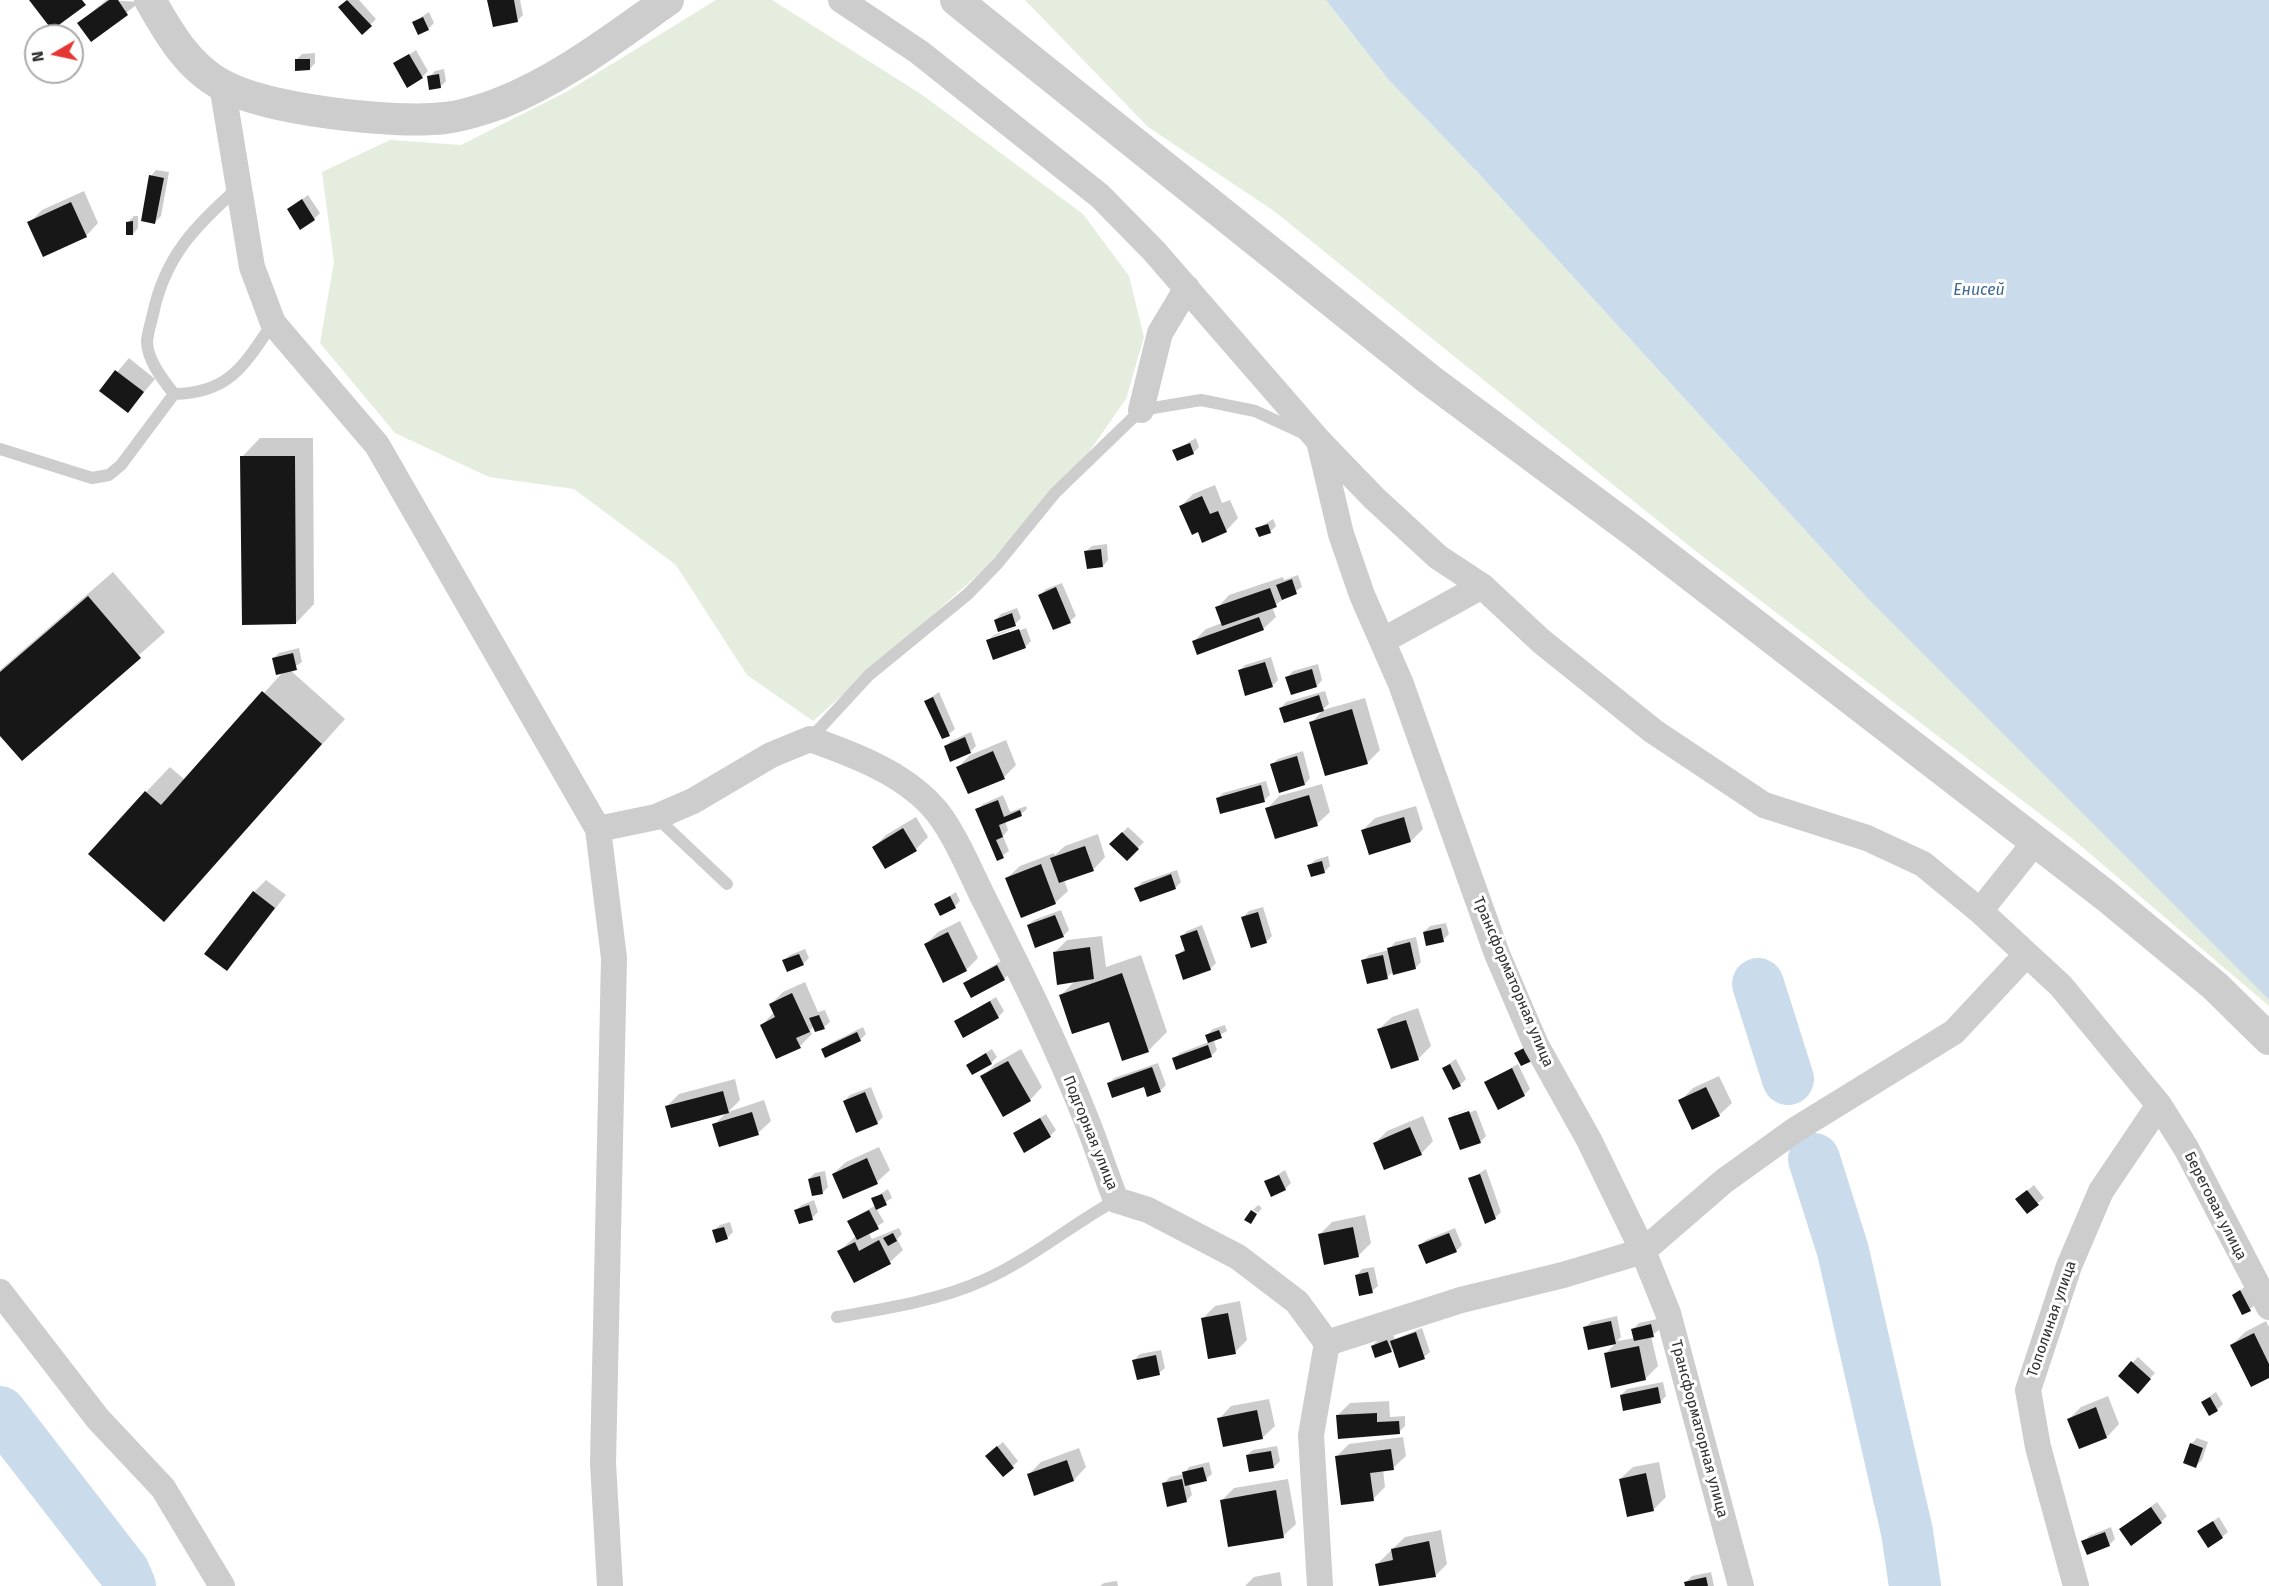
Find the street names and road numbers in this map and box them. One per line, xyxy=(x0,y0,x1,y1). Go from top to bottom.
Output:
street label: Трансформаторная улица xyxy=(1469,894,1557,1070)
street label: Подгорная улица xyxy=(1059,1073,1121,1193)
street label: Береговая улица xyxy=(2180,1149,2250,1263)
street label: Тополиная улица xyxy=(2024,1258,2080,1380)
street label: Трансформаторная улица xyxy=(1667,1338,1731,1520)

